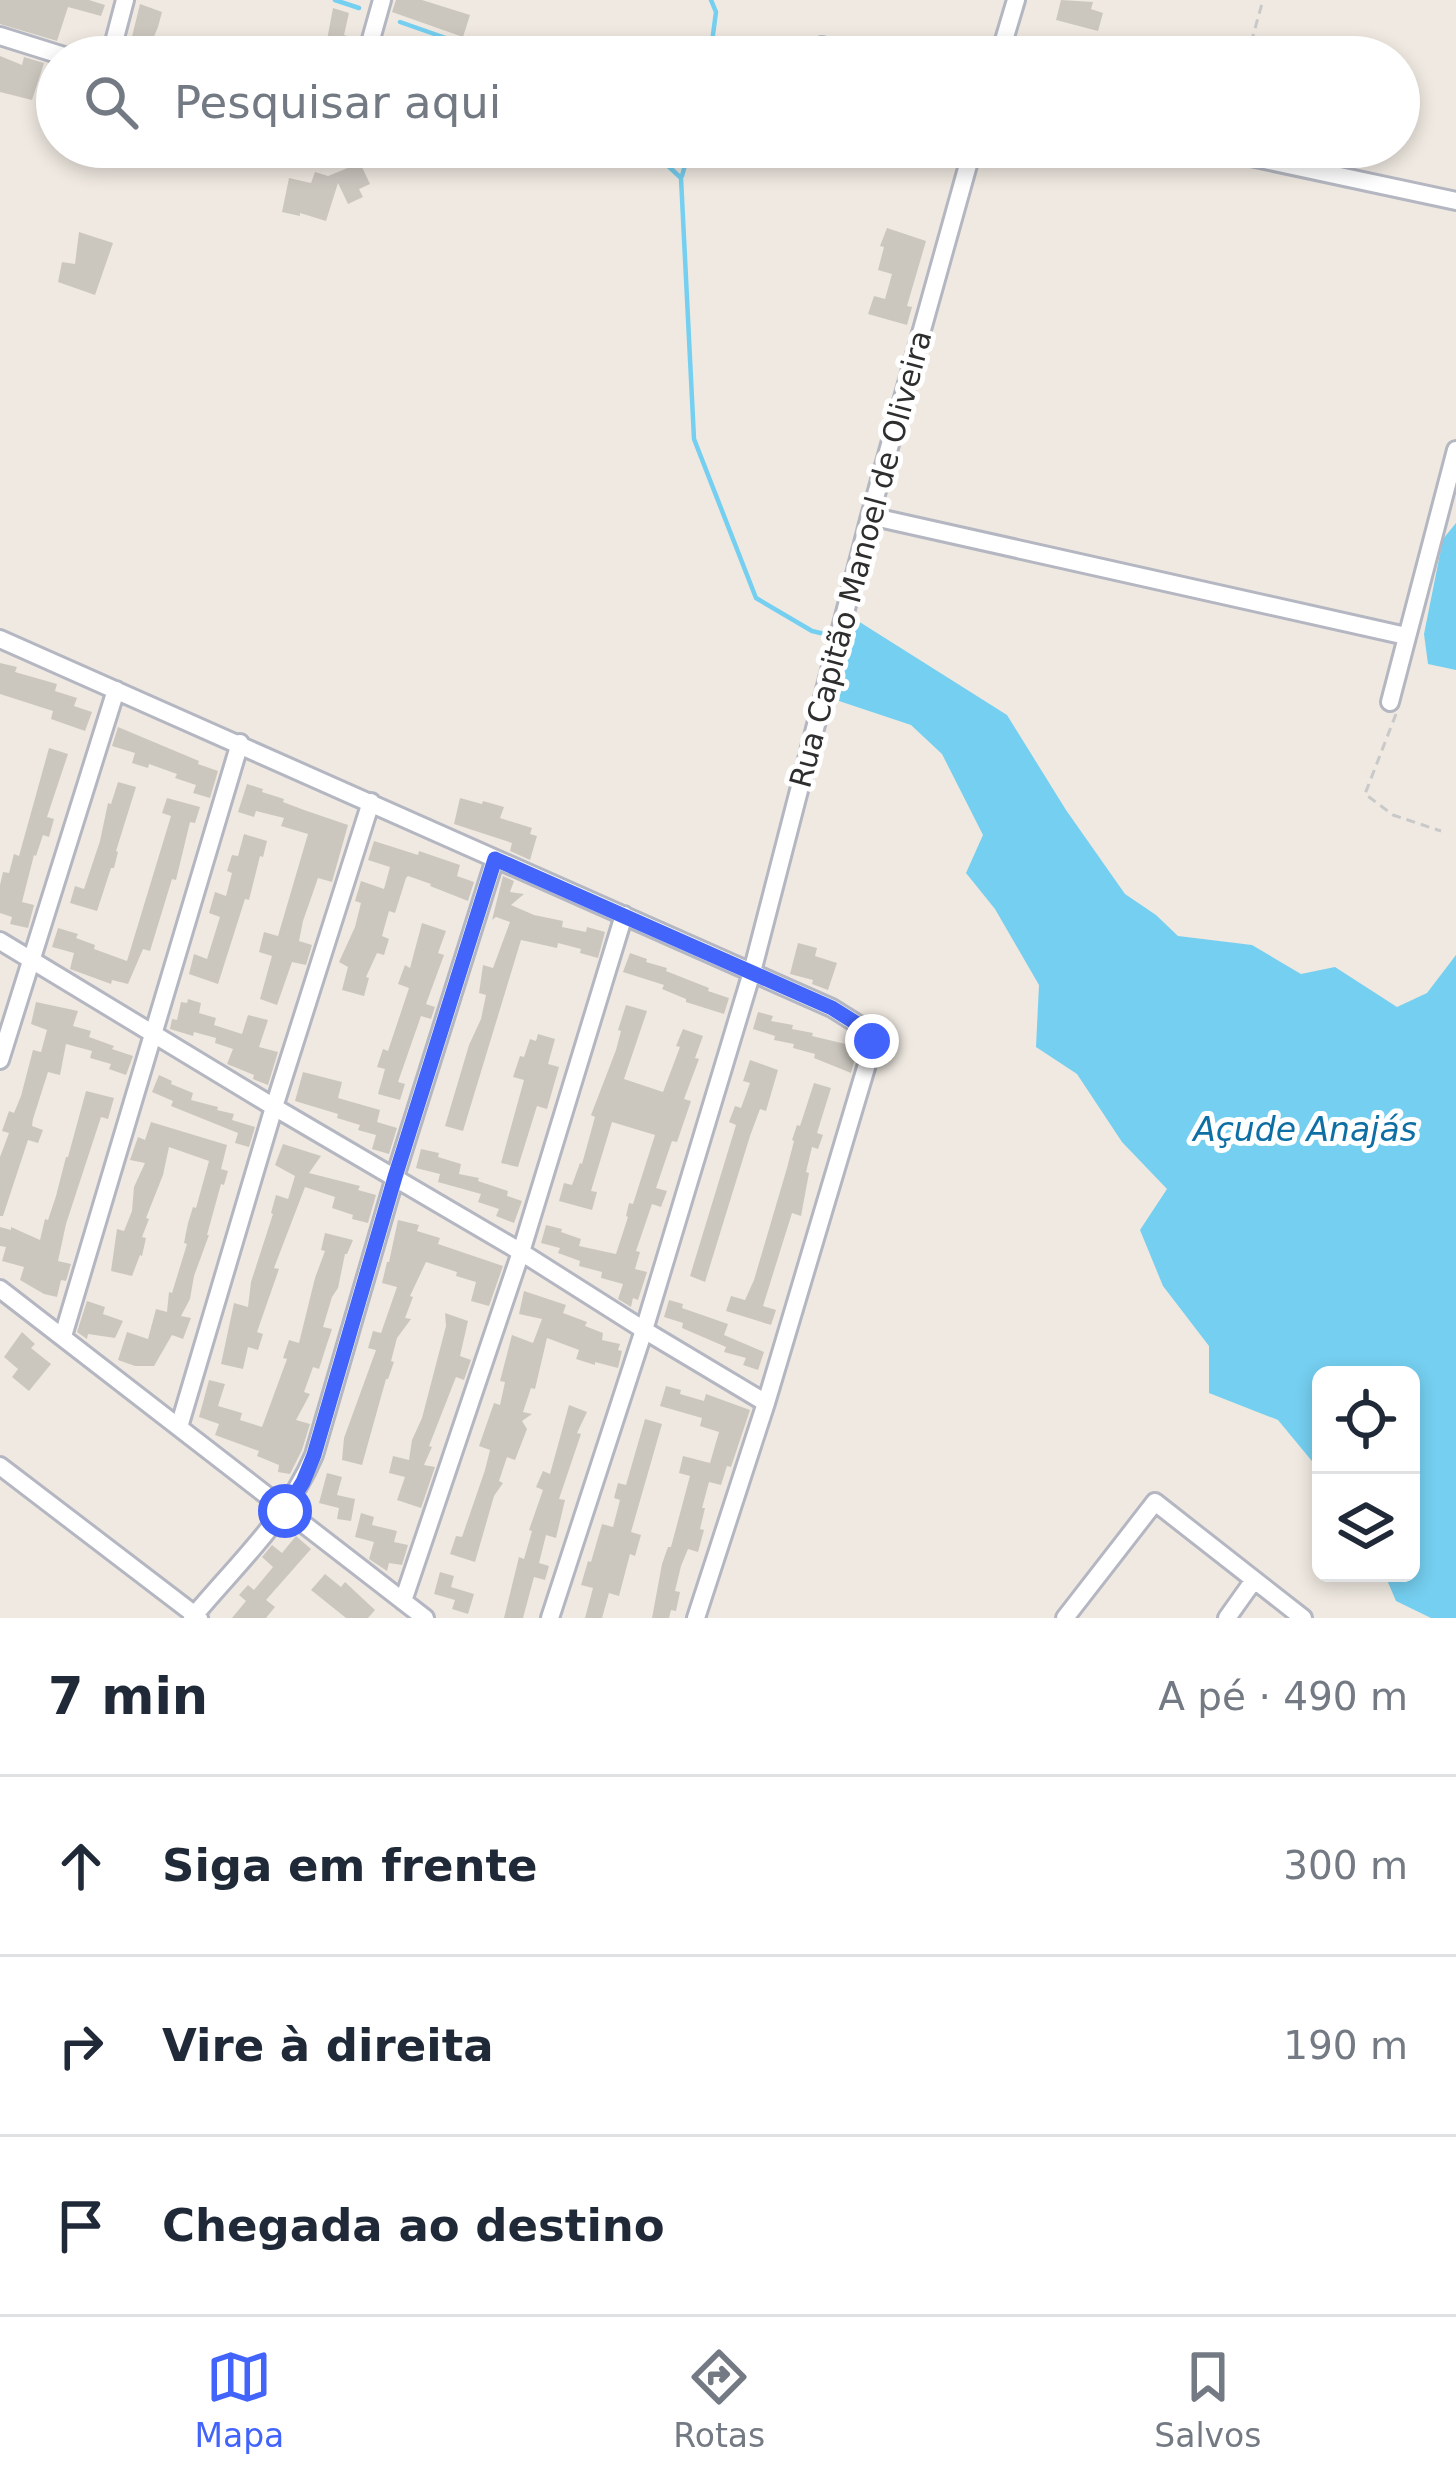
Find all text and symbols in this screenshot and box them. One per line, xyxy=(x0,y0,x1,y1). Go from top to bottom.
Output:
search box xyxy=(36,36,1420,168)
icon: search xyxy=(78,69,144,135)
text: Pesquisar aqui xyxy=(174,76,501,129)
street label: Rua Capitão Manoel de Oliveira xyxy=(783,327,938,791)
route end xyxy=(845,1014,899,1068)
water label: Açude Anajás xyxy=(1191,1110,1417,1149)
map controls xyxy=(1312,1366,1420,1582)
button: locate xyxy=(1312,1366,1420,1474)
button: layers xyxy=(1312,1474,1420,1582)
route start xyxy=(258,1484,312,1538)
text: 7 min xyxy=(48,1667,208,1726)
text: A pé · 490 m xyxy=(1158,1674,1408,1719)
icon: ahead xyxy=(48,1833,114,1899)
text: Siga em frente xyxy=(162,1839,538,1892)
text: 300 m xyxy=(1283,1843,1408,1888)
icon: right xyxy=(48,2013,114,2079)
text: Vire à direita xyxy=(162,2019,494,2072)
text: 190 m xyxy=(1283,2023,1408,2068)
icon: arrive xyxy=(48,2193,114,2259)
text: Chegada ao destino xyxy=(162,2199,665,2252)
tab: Mapa xyxy=(194,2344,284,2455)
tab: Rotas xyxy=(673,2344,765,2455)
tab: Salvos xyxy=(1154,2344,1262,2455)

